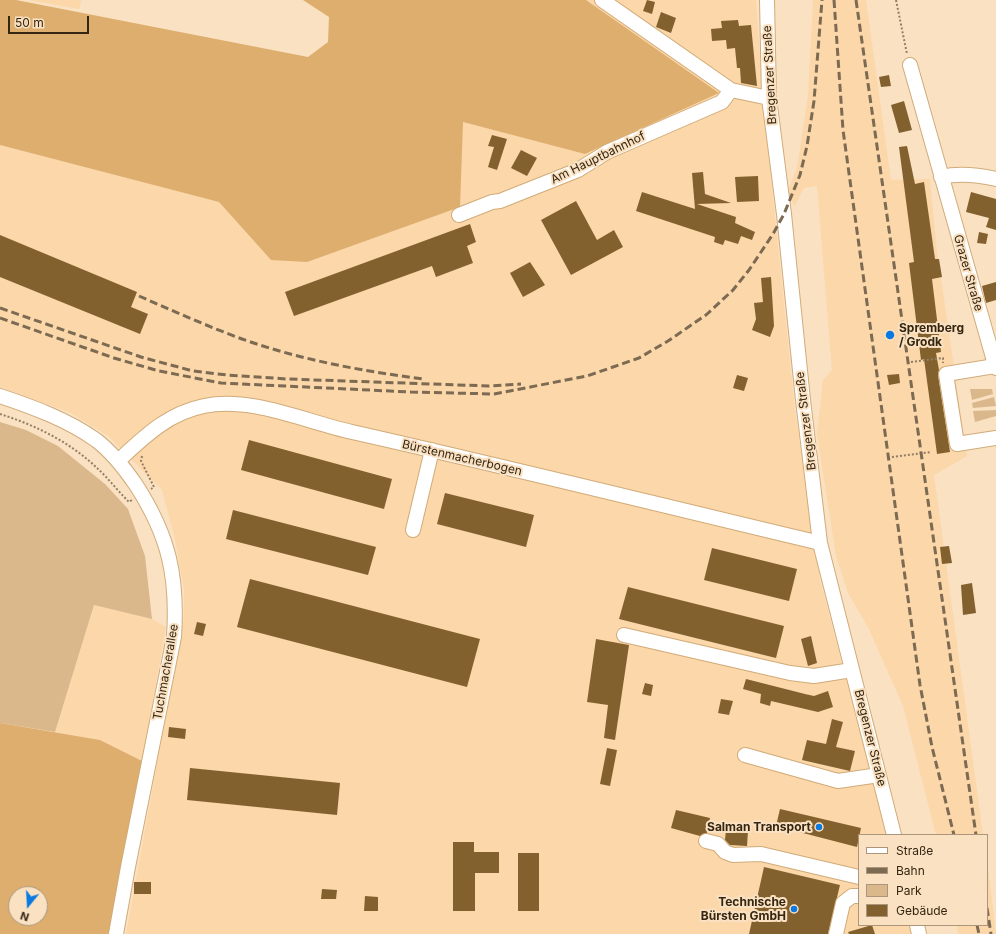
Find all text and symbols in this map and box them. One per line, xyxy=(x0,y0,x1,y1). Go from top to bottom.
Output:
scale bar xyxy=(10,8,91,34)
text: 50 m xyxy=(15,15,44,30)
street label: Bregenzer Straße xyxy=(760,25,780,125)
street label: Am Hauptbahnhof xyxy=(548,129,648,187)
street label: Grazer Straße xyxy=(950,233,986,313)
place label: Spremberg / Grodk xyxy=(899,321,964,349)
marker: Spremberg / Grodk xyxy=(884,329,896,341)
street label: Bregenzer Straße xyxy=(793,371,819,471)
street label: Bürstenmacherbogen xyxy=(401,437,523,479)
street label: Tuchmacherallee xyxy=(150,623,182,721)
street label: Bregenzer Straße xyxy=(851,688,889,788)
place label: Salman Transport xyxy=(707,820,811,834)
marker: Salman Transport xyxy=(814,822,824,832)
legend xyxy=(858,834,988,926)
text: Straße xyxy=(896,843,933,858)
text: Bahn xyxy=(896,863,925,878)
text: Park xyxy=(896,883,922,898)
north arrow xyxy=(8,886,48,926)
place label: Technische Bürsten GmbH xyxy=(701,895,786,923)
text: Gebäude xyxy=(896,903,948,918)
marker: Technische Bürsten GmbH xyxy=(789,904,799,914)
text: N xyxy=(18,909,31,924)

